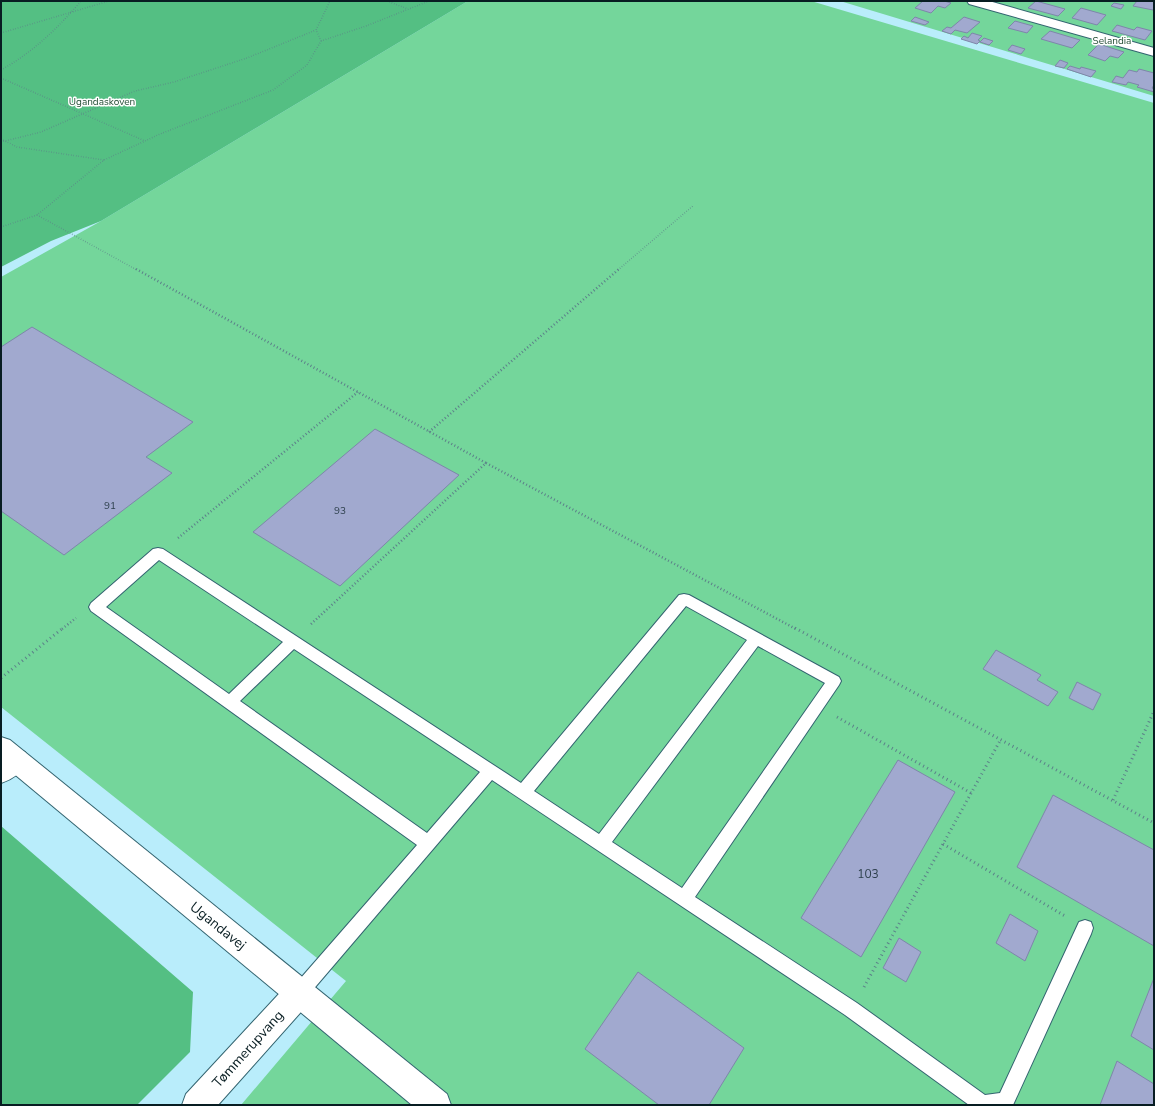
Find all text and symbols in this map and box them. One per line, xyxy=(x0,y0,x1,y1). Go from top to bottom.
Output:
park label: Selandia xyxy=(1093,34,1131,48)
park label: Ugandaskoven xyxy=(69,95,135,109)
house number: 91 xyxy=(104,499,116,513)
house number: 93 xyxy=(334,504,346,518)
house number: 103 xyxy=(857,866,879,882)
street label: Ugandavej xyxy=(186,897,250,955)
street label: Tømmerupvang xyxy=(208,1006,288,1092)

